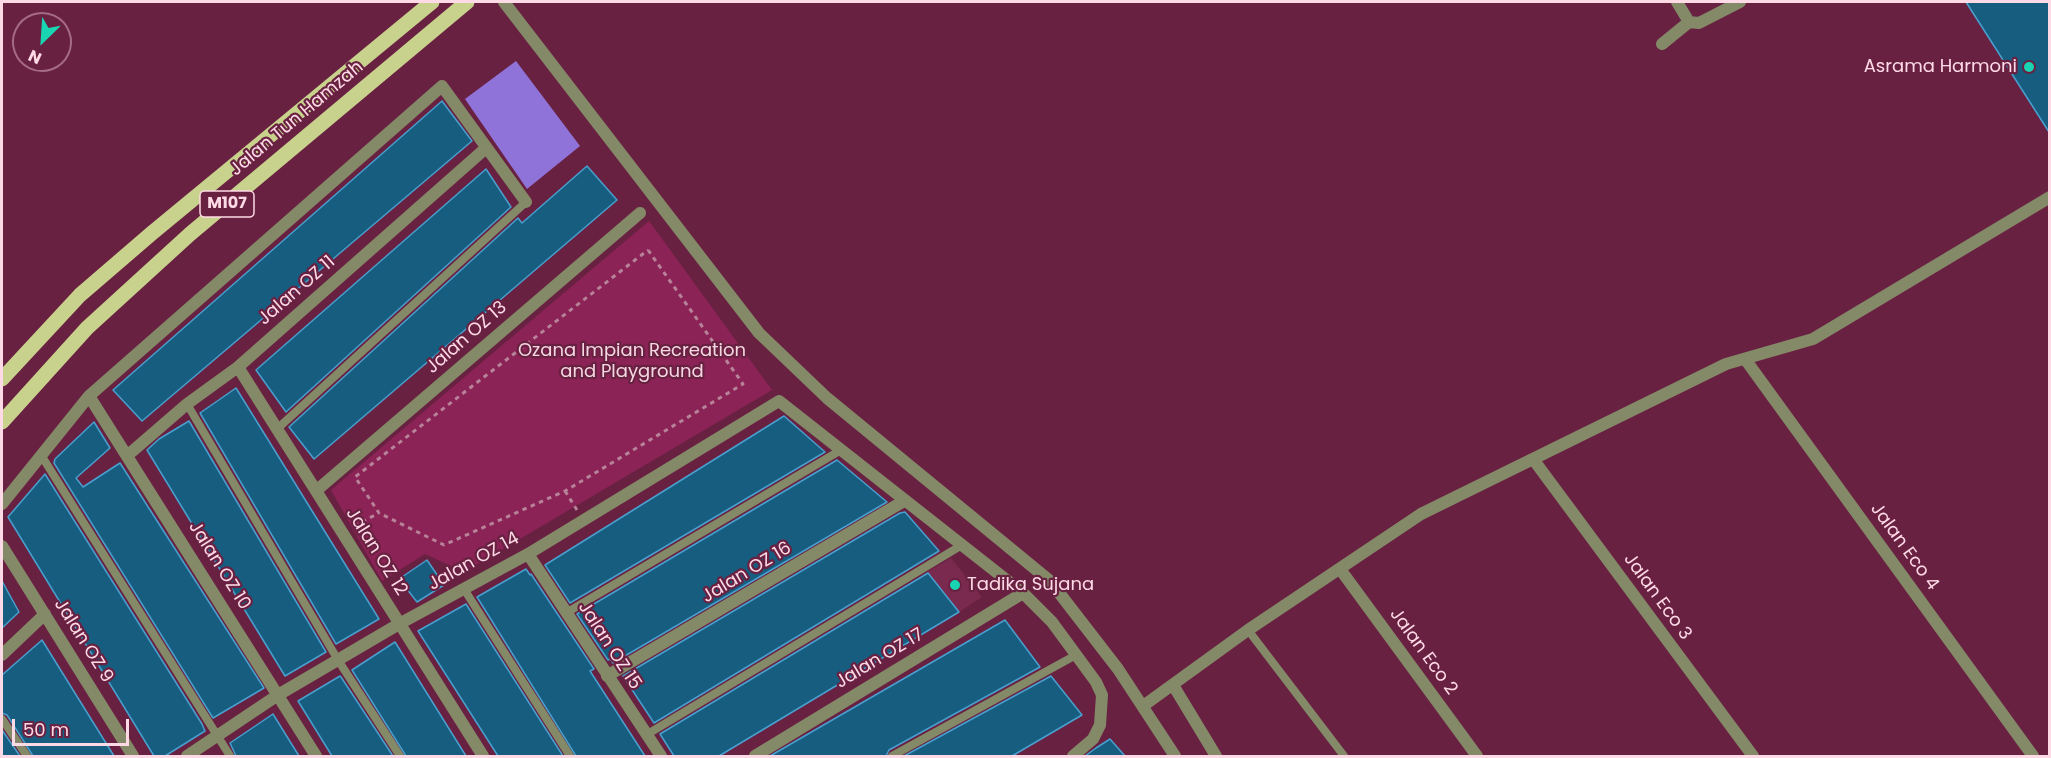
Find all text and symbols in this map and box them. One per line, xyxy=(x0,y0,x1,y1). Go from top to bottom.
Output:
north arrow xyxy=(12,12,72,72)
text: N xyxy=(25,44,45,70)
place label: Asrama Harmoni xyxy=(1864,56,2017,78)
street label: Jalan Tun Hamzah xyxy=(226,57,368,181)
marker: Asrama Harmoni xyxy=(2022,60,2036,74)
road number: M107 xyxy=(200,191,254,217)
street label: Jalan OZ 11 xyxy=(254,252,340,330)
street label: Jalan OZ 13 xyxy=(422,297,512,379)
park label: Ozana Impian Recreation and Playground xyxy=(518,340,746,382)
street label: Jalan Eco 4 xyxy=(1865,499,1943,595)
street label: Jalan OZ 12 xyxy=(340,504,412,600)
street label: Jalan OZ 10 xyxy=(183,518,255,614)
street label: Jalan OZ 14 xyxy=(425,528,523,596)
street label: Jalan OZ 16 xyxy=(698,538,796,608)
street label: Jalan Eco 3 xyxy=(1618,550,1696,644)
place label: Tadika Sujana xyxy=(967,574,1094,596)
marker: Tadika Sujana xyxy=(948,578,962,592)
street label: Jalan OZ 9 xyxy=(49,595,117,687)
street label: Jalan OZ 15 xyxy=(573,598,645,694)
street label: Jalan Eco 2 xyxy=(1384,605,1462,699)
street label: Jalan OZ 17 xyxy=(832,624,928,694)
scale bar xyxy=(15,707,132,745)
text: 50 m xyxy=(23,717,69,742)

